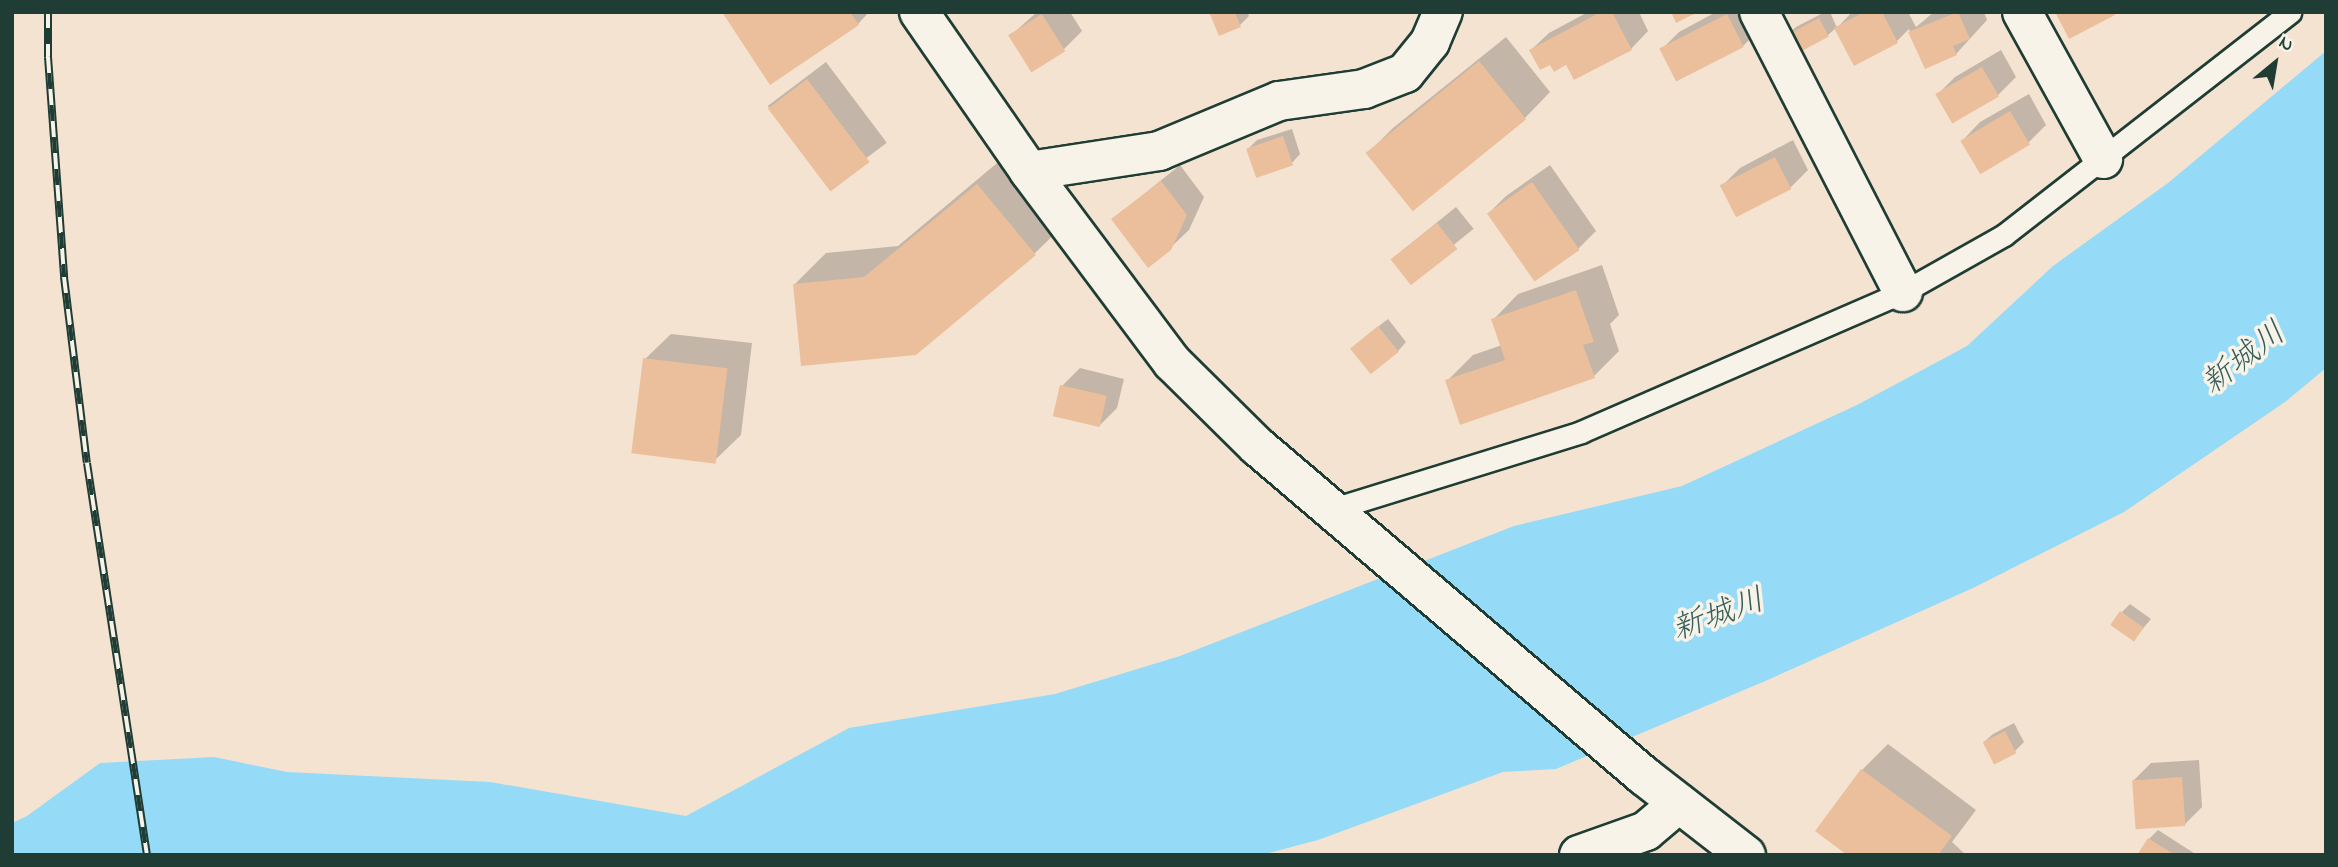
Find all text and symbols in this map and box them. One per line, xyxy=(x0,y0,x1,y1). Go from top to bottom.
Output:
north arrow xyxy=(2240,28,2310,98)
text: N xyxy=(2273,29,2298,59)
water label: 新城川 xyxy=(2195,315,2295,405)
water label: 新城川 xyxy=(1667,583,1771,651)

